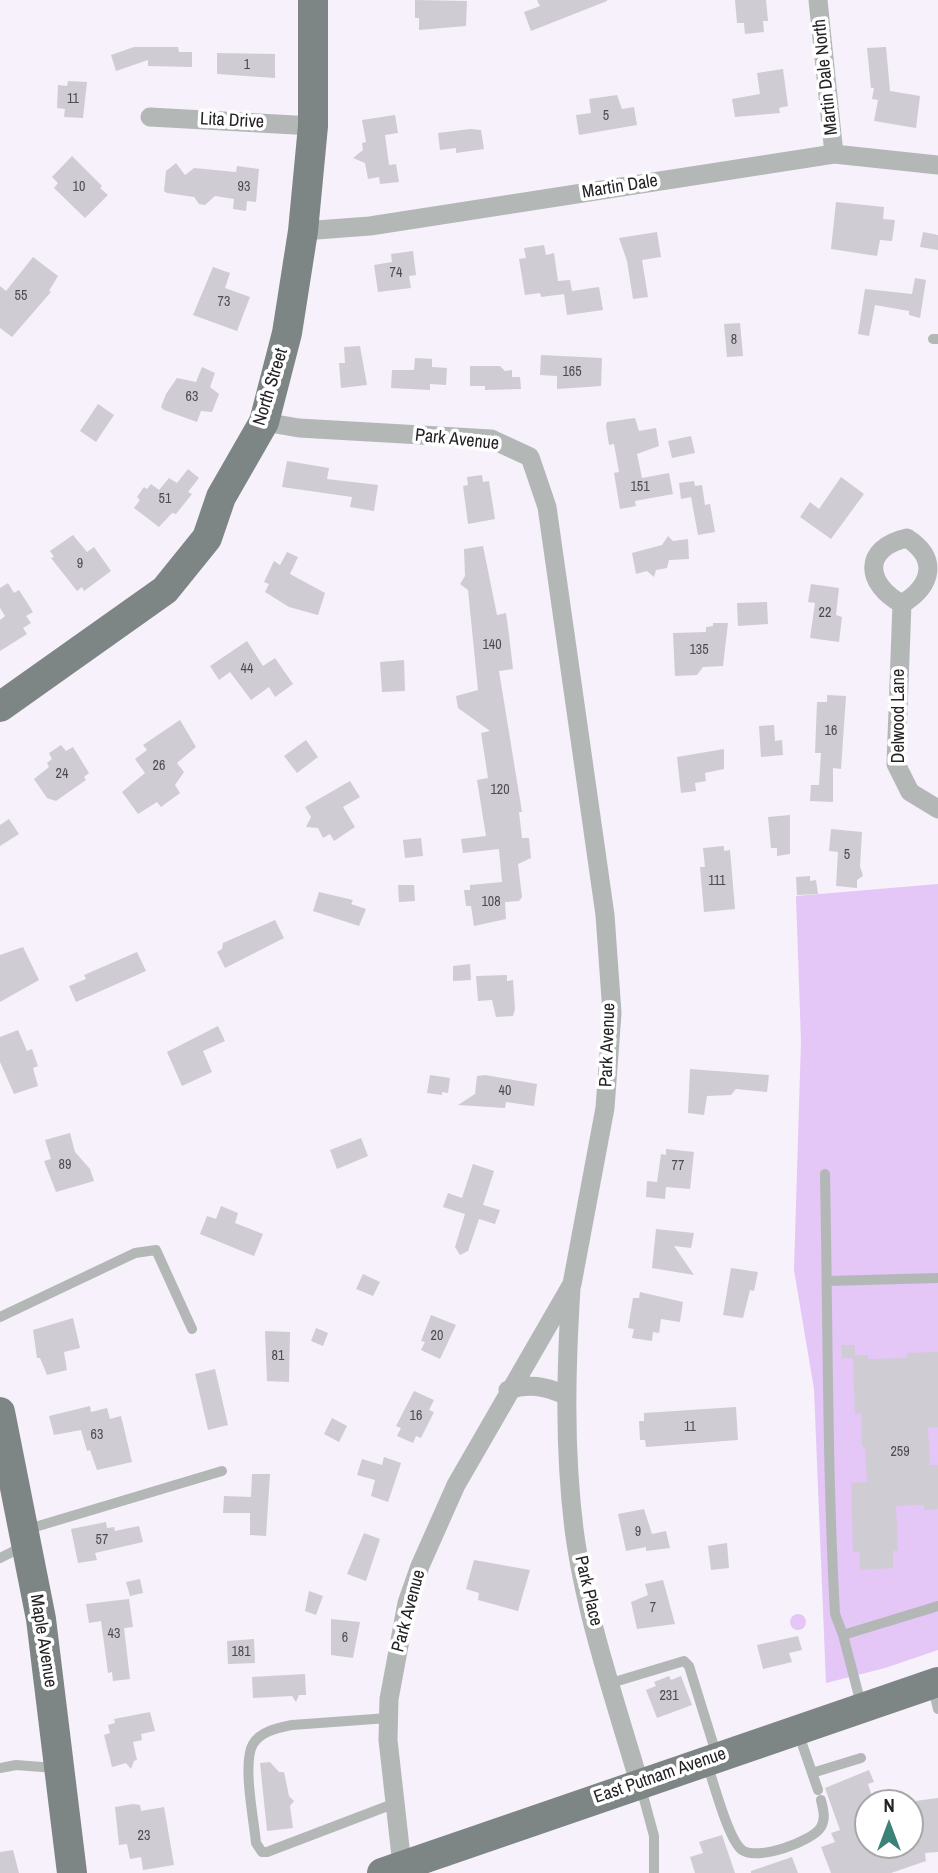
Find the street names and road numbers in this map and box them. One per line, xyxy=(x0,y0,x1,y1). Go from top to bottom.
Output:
street label: Martin Dale North xyxy=(809,18,843,136)
street label: Lita Drive xyxy=(199,109,265,133)
street label: Martin Dale xyxy=(581,170,659,204)
street label: North Street xyxy=(249,346,293,428)
street label: Park Avenue xyxy=(414,425,500,455)
street label: Delwood Lane xyxy=(888,669,910,763)
street label: Park Avenue xyxy=(596,1003,620,1087)
street label: Park Place xyxy=(569,1554,607,1628)
street label: Park Avenue xyxy=(388,1568,430,1654)
street label: Maple Avenue xyxy=(25,1593,61,1689)
street label: East Putnam Avenue xyxy=(591,1743,729,1809)

